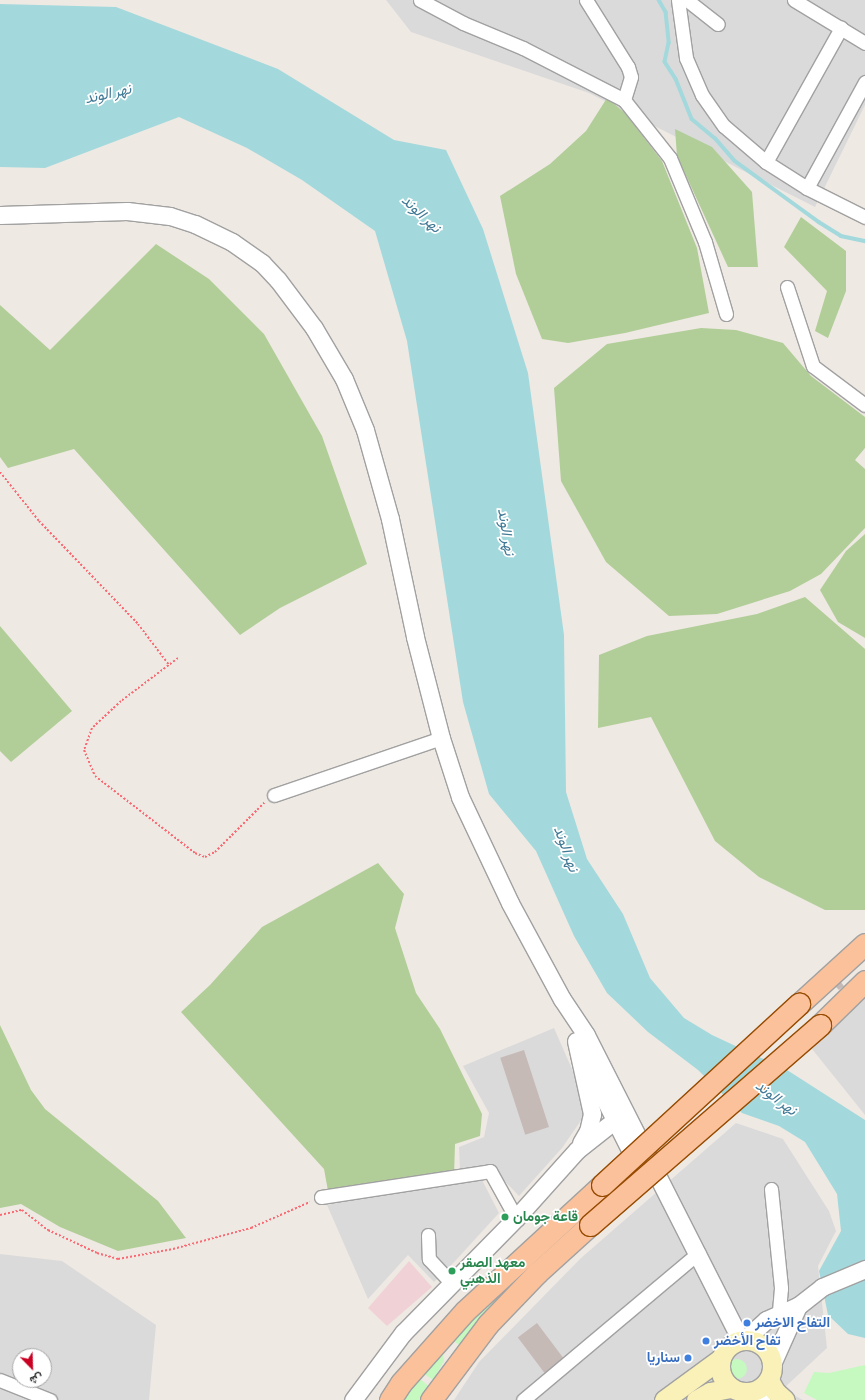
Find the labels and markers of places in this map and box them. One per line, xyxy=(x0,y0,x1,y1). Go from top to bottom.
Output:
place label: قاعة جومان xyxy=(513,1209,578,1225)
marker: قاعة جومان xyxy=(500,1212,510,1222)
place label: معهد الصقر الذهبي xyxy=(460,1255,525,1288)
marker: معهد الصقر الذهبي xyxy=(447,1266,457,1276)
place label: التفاح الاخضر xyxy=(755,1315,830,1331)
marker: التفاح الاخضر xyxy=(742,1318,752,1328)
place label: تفاح الأخضر xyxy=(714,1333,781,1349)
marker: تفاح الأخضر xyxy=(701,1336,711,1346)
place label: سناريا xyxy=(647,1350,680,1366)
marker: سناريا xyxy=(683,1353,693,1363)

